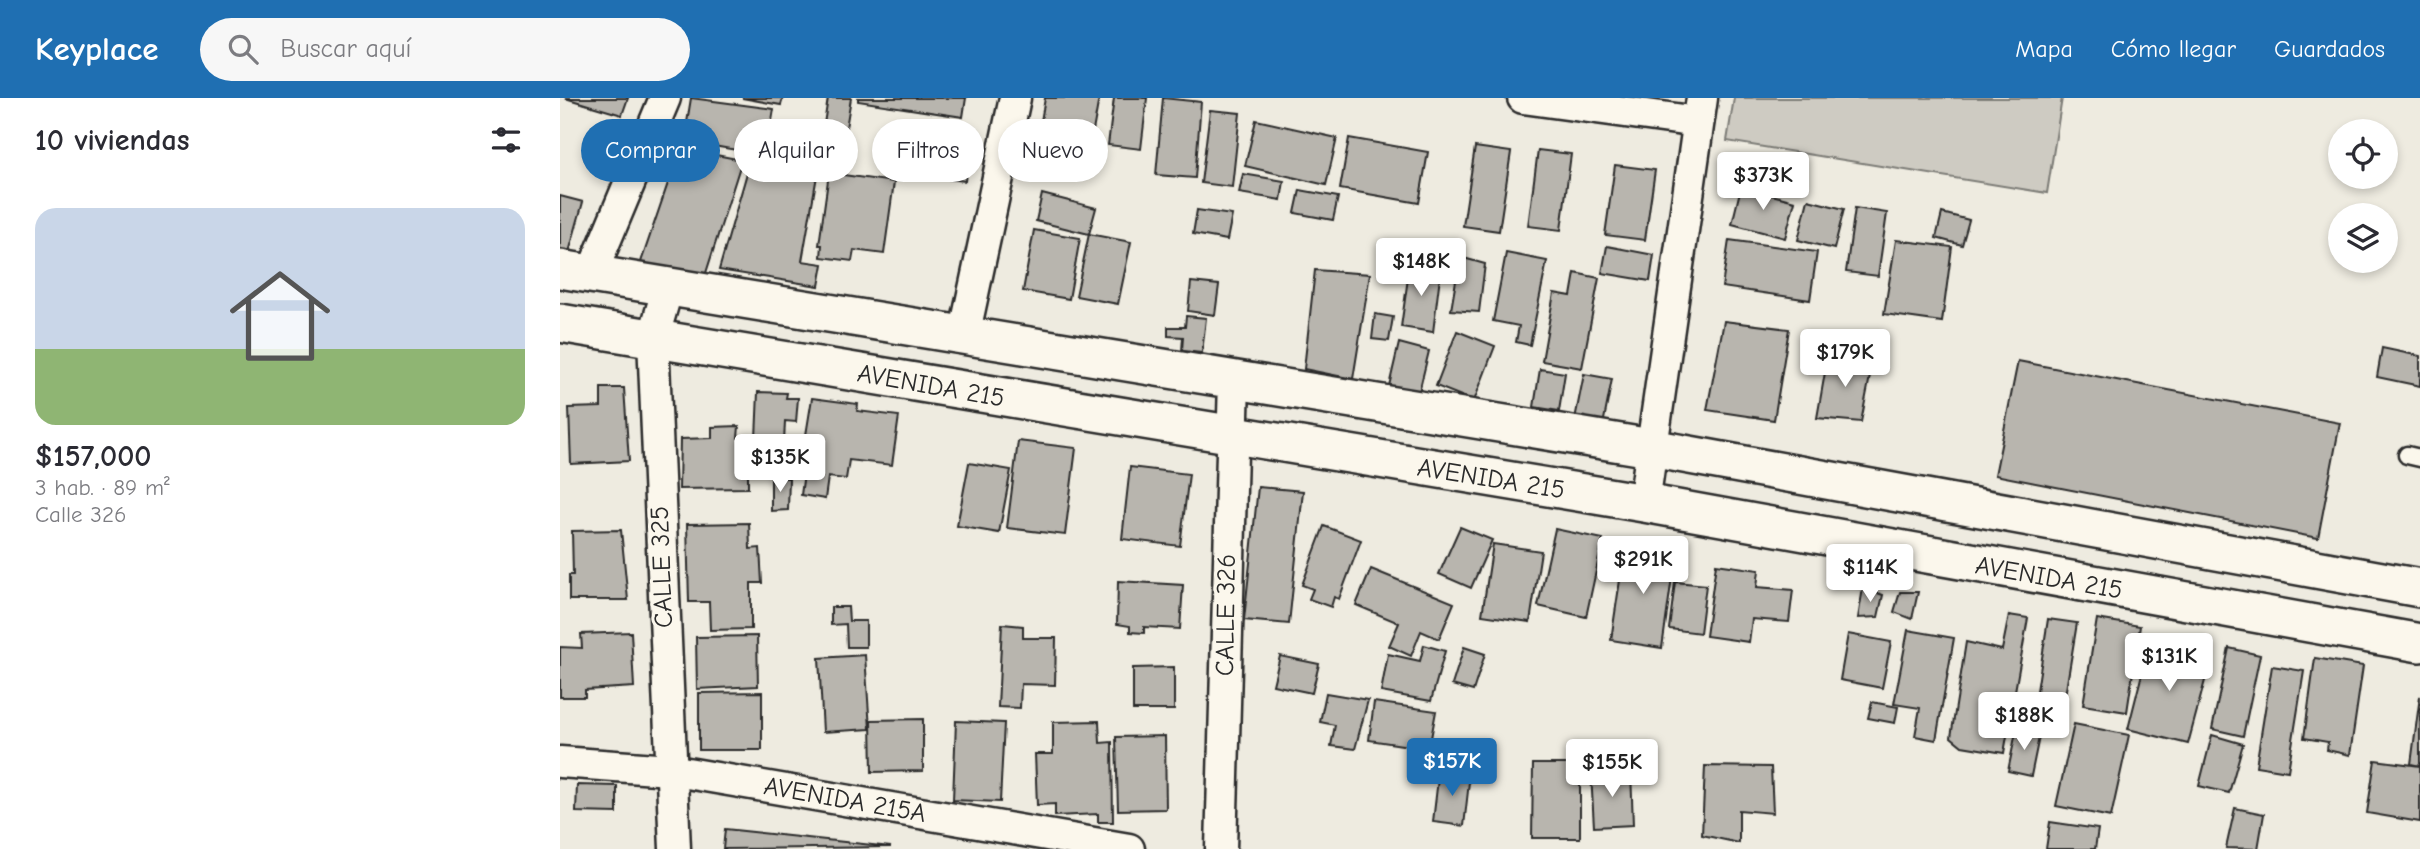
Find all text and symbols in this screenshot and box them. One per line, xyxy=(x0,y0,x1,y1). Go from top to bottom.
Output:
search box xyxy=(200,18,690,81)
text: Keyplace xyxy=(35,30,158,68)
icon: search xyxy=(224,30,262,68)
text: Buscar aquí xyxy=(280,34,412,64)
text: Mapa xyxy=(2015,35,2073,63)
text: Cómo llegar xyxy=(2111,35,2236,63)
text: Guardados xyxy=(2274,35,2385,63)
chip: Comprar xyxy=(581,119,720,182)
chip: Alquilar xyxy=(734,119,858,182)
chip: Filtros xyxy=(872,119,984,182)
chip: Nuevo xyxy=(998,119,1108,182)
map controls xyxy=(2328,119,2398,273)
button: locate xyxy=(2328,119,2398,189)
icon: filters xyxy=(487,121,525,159)
text: 10 viviendas xyxy=(35,123,189,158)
pin: $373K xyxy=(1714,152,1812,212)
text: $373K xyxy=(1733,161,1793,188)
button: layers xyxy=(2328,203,2398,273)
pin: $148K xyxy=(1372,238,1470,298)
text: $148K xyxy=(1392,247,1450,274)
icon: home xyxy=(217,253,343,379)
pin: $179K xyxy=(1796,330,1894,389)
text: $179K xyxy=(1816,338,1874,365)
street label: AVENIDA 215 xyxy=(855,358,1007,414)
pin: $135K xyxy=(731,434,829,494)
text: $157,000 xyxy=(35,439,152,474)
text: $135K xyxy=(750,443,810,470)
street label: AVENIDA 215 xyxy=(1415,453,1567,505)
text: 3 hab. · 89 m² xyxy=(35,474,170,501)
text: Calle 326 xyxy=(35,501,126,528)
street label: CALLE 325 xyxy=(645,505,679,629)
pin: $291K xyxy=(1594,536,1692,596)
text: $291K xyxy=(1613,545,1673,572)
pin: $114K xyxy=(1821,545,1919,604)
street label: AVENIDA 215 xyxy=(1973,550,2125,606)
text: $114K xyxy=(1842,553,1898,580)
street label: CALLE 326 xyxy=(1210,554,1242,676)
pin: $131K xyxy=(2120,634,2218,693)
text: $131K xyxy=(2141,642,2197,669)
pin: $188K xyxy=(1975,692,2073,752)
text: $188K xyxy=(1994,701,2054,728)
pin: $157K xyxy=(1403,738,1501,798)
pin: $155K xyxy=(1563,740,1661,799)
text: $157K xyxy=(1423,747,1481,774)
text: $155K xyxy=(1582,748,1642,775)
street label: AVENIDA 215A xyxy=(762,771,928,829)

